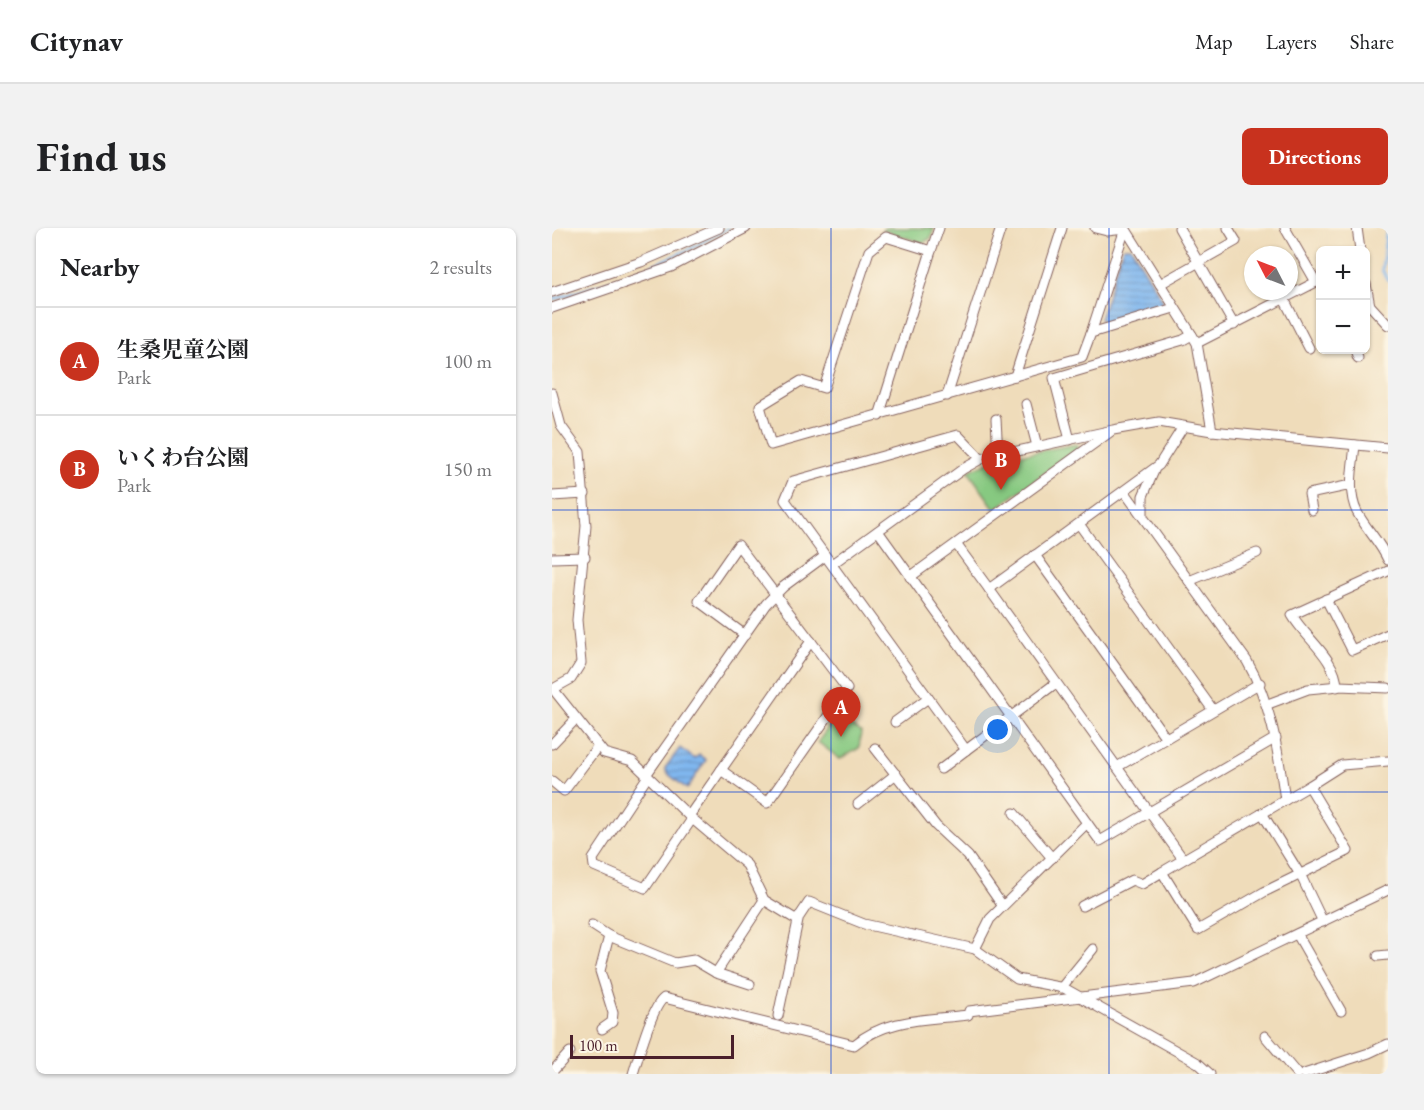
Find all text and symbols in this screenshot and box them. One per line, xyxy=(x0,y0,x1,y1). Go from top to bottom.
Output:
text: Citynav xyxy=(30,23,123,59)
text: Map xyxy=(1195,28,1233,55)
text: Layers xyxy=(1266,28,1317,55)
text: Share xyxy=(1350,28,1394,55)
button: Directions xyxy=(1242,128,1388,185)
text: Find us xyxy=(36,129,167,184)
north arrow xyxy=(1244,246,1298,300)
map controls xyxy=(1316,246,1370,354)
button: + xyxy=(1316,246,1370,300)
text: Nearby xyxy=(60,250,140,284)
text: 2 results xyxy=(429,254,492,280)
button: − xyxy=(1316,300,1370,354)
text: 生桑児童公園 xyxy=(117,335,249,364)
text: A xyxy=(72,348,87,374)
text: 100 m xyxy=(444,348,492,374)
text: Park xyxy=(117,364,151,390)
pin: B xyxy=(982,440,1020,490)
text: いくわ台公園 xyxy=(117,443,249,472)
text: B xyxy=(73,456,86,482)
text: 150 m xyxy=(444,456,492,482)
text: Park xyxy=(117,472,151,498)
pin: A xyxy=(822,688,860,737)
your location xyxy=(983,715,1012,744)
scale bar xyxy=(570,1032,734,1060)
text: 100 m xyxy=(579,1035,618,1056)

